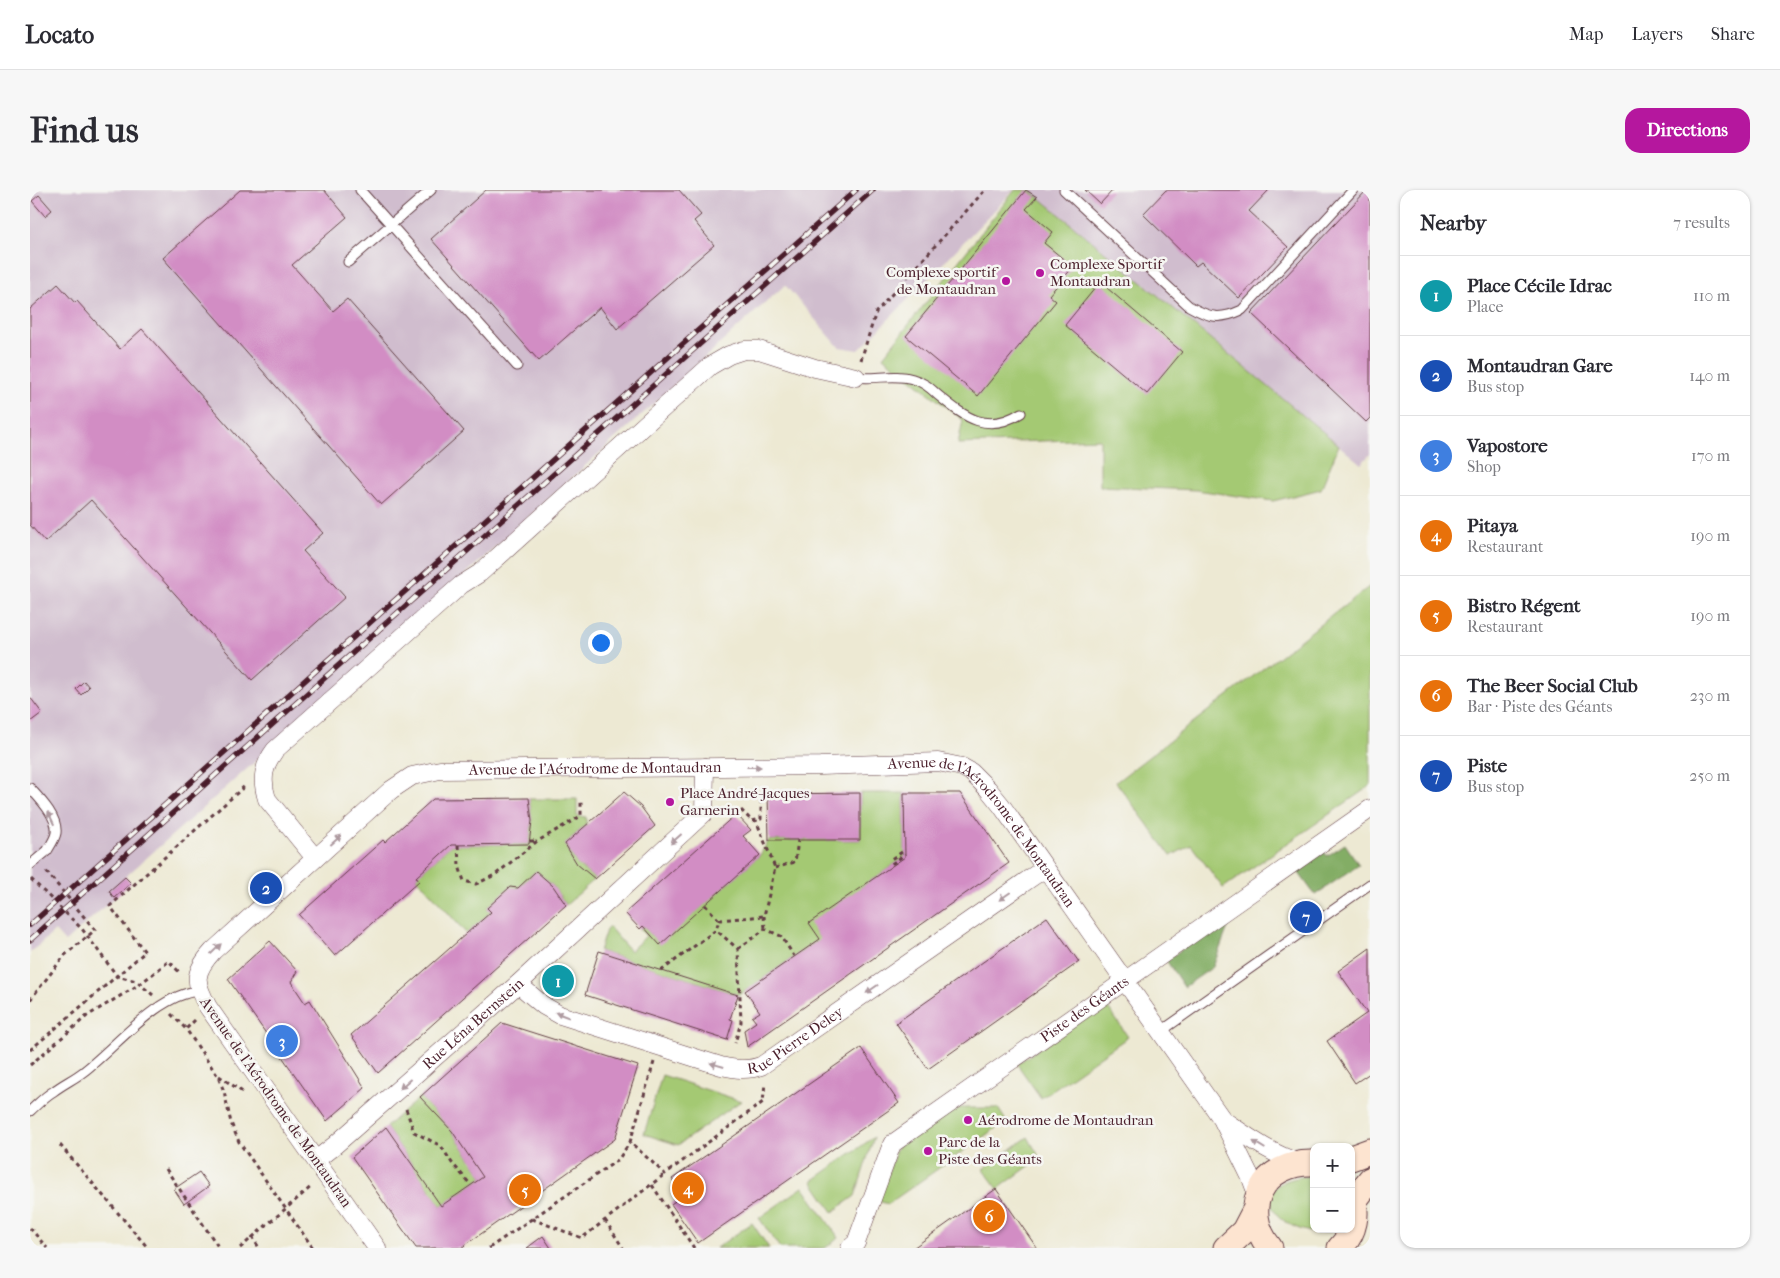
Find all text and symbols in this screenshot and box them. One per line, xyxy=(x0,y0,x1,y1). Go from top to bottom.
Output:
text: Locato xyxy=(25,21,94,49)
text: Map xyxy=(1569,24,1603,45)
text: Layers xyxy=(1631,24,1683,45)
text: Share xyxy=(1711,24,1755,45)
button: Directions xyxy=(1625,108,1750,153)
text: Find us xyxy=(30,110,139,151)
text: Nearby xyxy=(1420,211,1486,235)
text: 7 results xyxy=(1673,213,1730,232)
place label: Complexe Sportif Montaudran xyxy=(1050,255,1165,290)
place label: Complexe sportif de Montaudran xyxy=(886,263,999,298)
marker: Complexe Sportif Montaudran xyxy=(1034,267,1046,279)
marker: Complexe sportif de Montaudran xyxy=(1000,275,1012,287)
text: Place Cécile Idrac xyxy=(1467,275,1612,297)
text: 1 xyxy=(1433,286,1439,305)
text: 110 m xyxy=(1693,286,1730,305)
text: Place xyxy=(1467,297,1503,316)
text: Montaudran Gare xyxy=(1467,355,1613,377)
text: 2 xyxy=(1432,366,1440,385)
text: 140 m xyxy=(1689,366,1730,385)
text: Bus stop xyxy=(1467,377,1524,396)
text: Vapostore xyxy=(1467,435,1548,457)
text: 3 xyxy=(1433,446,1439,465)
text: 170 m xyxy=(1691,446,1730,465)
text: Shop xyxy=(1467,457,1501,476)
text: Pitaya xyxy=(1467,515,1518,537)
text: 4 xyxy=(1431,526,1441,545)
text: 190 m xyxy=(1690,526,1730,545)
text: Restaurant xyxy=(1467,537,1543,556)
text: Bistro Régent xyxy=(1467,595,1581,617)
text: 5 xyxy=(1433,606,1439,625)
text: 190 m xyxy=(1690,606,1730,625)
text: Restaurant xyxy=(1467,617,1543,636)
your location xyxy=(588,630,614,656)
text: The Beer Social Club xyxy=(1467,675,1638,697)
text: 6 xyxy=(1432,686,1440,705)
text: 230 m xyxy=(1690,686,1730,705)
text: Bar · Piste des Géants xyxy=(1467,697,1612,716)
street label: Avenue de l'Aérodrome de Montaudran xyxy=(886,753,1079,911)
text: Piste xyxy=(1467,755,1507,777)
street label: Avenue de l'Aérodrome de Montaudran xyxy=(468,758,722,779)
one-way arrow xyxy=(746,763,762,771)
text: 7 xyxy=(1432,766,1440,785)
text: 250 m xyxy=(1689,766,1730,785)
text: Bus stop xyxy=(1467,777,1524,796)
place label: Place André-Jacques Garnerin xyxy=(680,784,810,819)
marker: Place André-Jacques Garnerin xyxy=(664,796,676,808)
one-way arrow xyxy=(47,811,55,825)
one-way arrow xyxy=(670,833,683,844)
one-way arrow xyxy=(329,834,342,845)
pin: 2 xyxy=(250,869,282,907)
one-way arrow xyxy=(999,891,1012,901)
pin: 7 xyxy=(1290,898,1322,936)
one-way arrow xyxy=(209,943,221,955)
pin: 1 xyxy=(542,962,574,1000)
street label: Piste des Géants xyxy=(1037,972,1132,1046)
street label: Rue Léna Bernstein xyxy=(419,974,528,1073)
one-way arrow xyxy=(865,984,879,994)
street label: Avenue de l'Aérodrome de Montaudran xyxy=(196,993,356,1211)
street label: Rue Pierre Deley xyxy=(746,1002,847,1078)
one-way arrow xyxy=(554,1011,569,1019)
pin: 3 xyxy=(266,1022,298,1060)
one-way arrow xyxy=(709,1060,724,1068)
one-way arrow xyxy=(399,1078,411,1090)
place label: Aérodrome de Montaudran xyxy=(977,1111,1154,1129)
marker: Aérodrome de Montaudran xyxy=(962,1114,974,1126)
place label: Parc de la Piste des Géants xyxy=(938,1133,1042,1168)
one-way arrow xyxy=(1253,1140,1266,1149)
map controls xyxy=(1310,1143,1355,1233)
button: + xyxy=(1310,1143,1355,1188)
marker: Parc de la Piste des Géants xyxy=(922,1145,934,1157)
pin: 4 xyxy=(672,1169,704,1207)
pin: 5 xyxy=(509,1171,541,1209)
button: − xyxy=(1310,1188,1355,1233)
pin: 6 xyxy=(973,1197,1005,1235)

